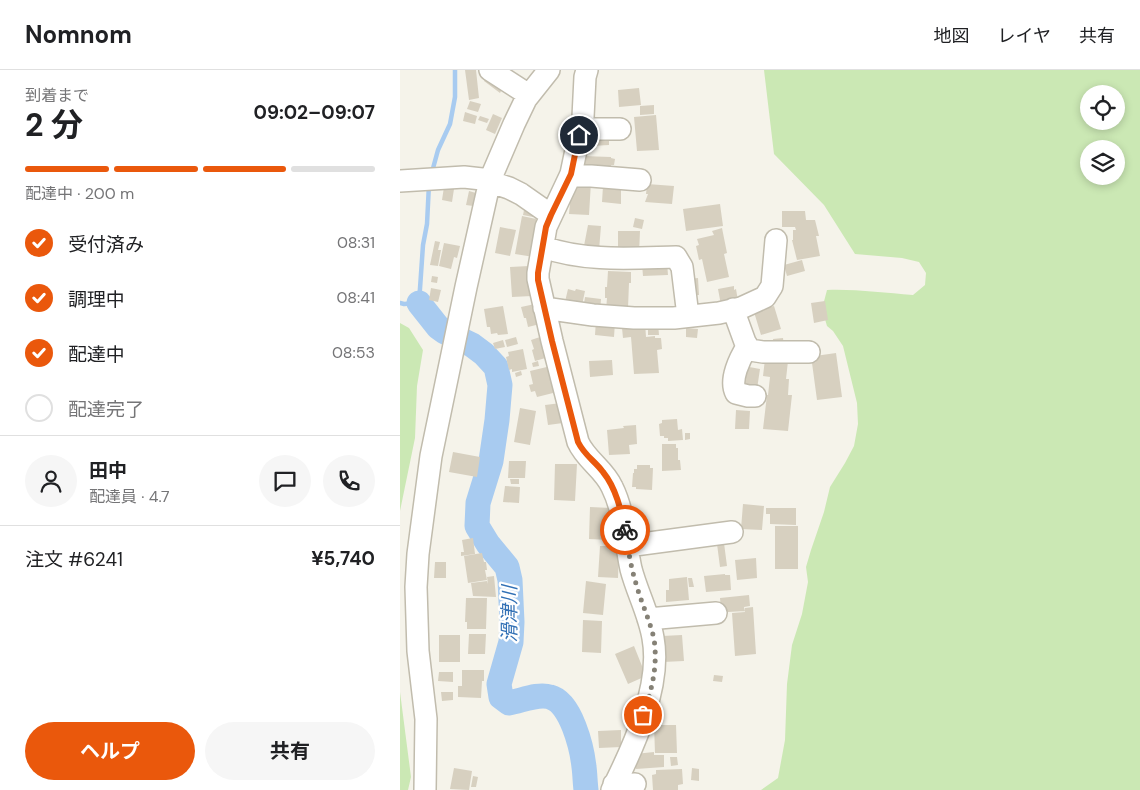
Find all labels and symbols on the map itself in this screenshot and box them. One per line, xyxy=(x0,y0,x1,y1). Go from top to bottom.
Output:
pin xyxy=(558,114,600,156)
courier xyxy=(600,505,650,555)
water label: 滑津川 xyxy=(497,584,522,643)
pin xyxy=(622,694,664,736)

